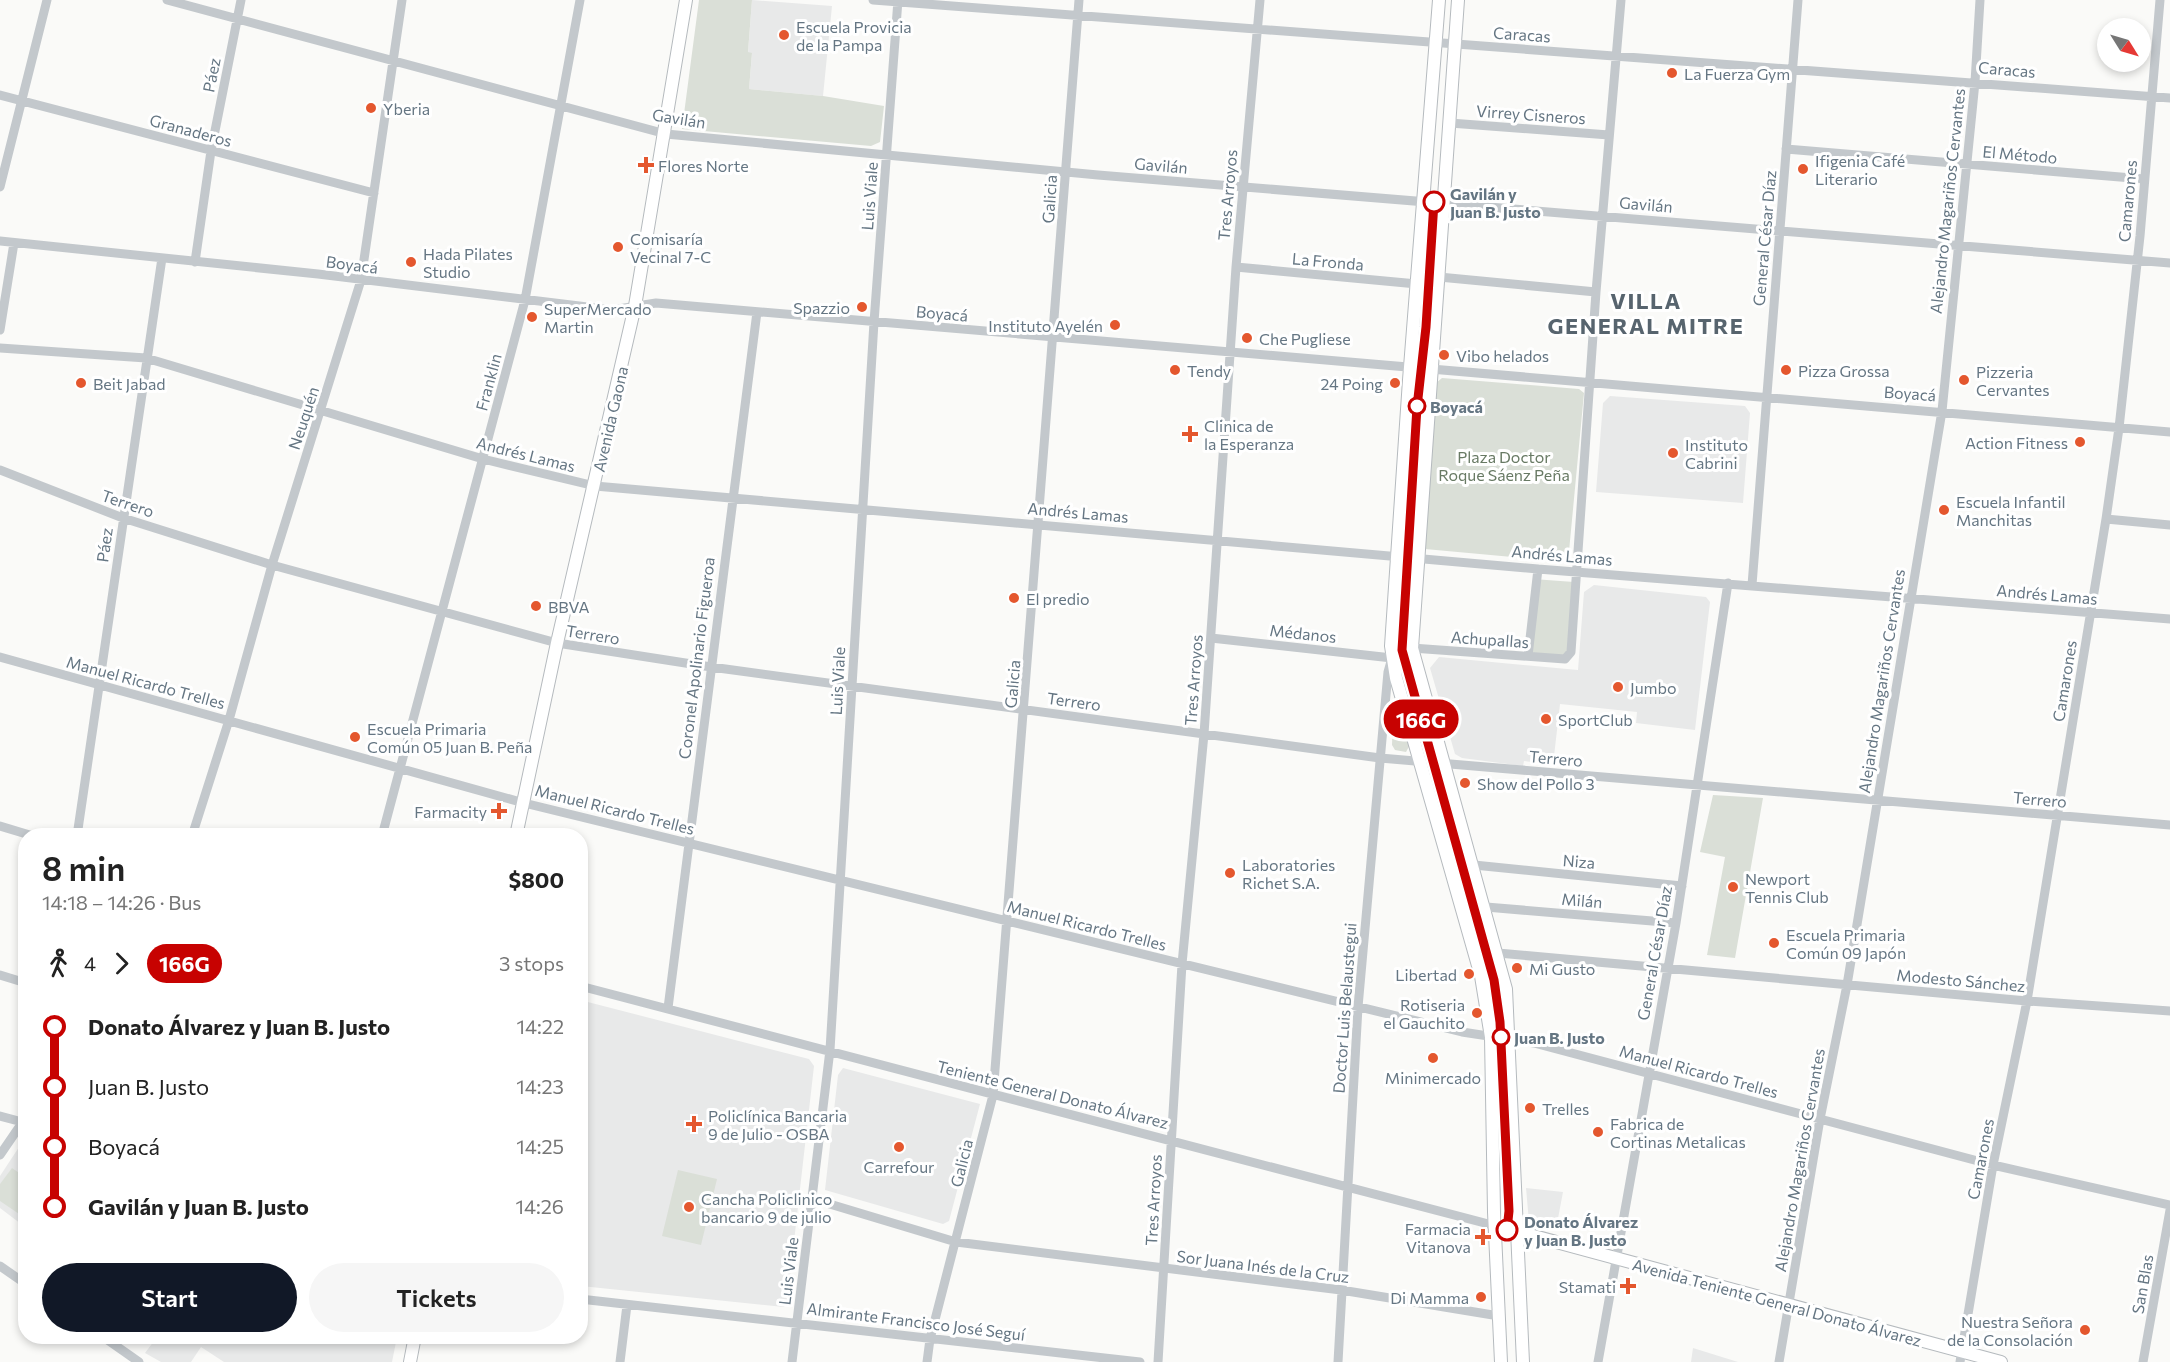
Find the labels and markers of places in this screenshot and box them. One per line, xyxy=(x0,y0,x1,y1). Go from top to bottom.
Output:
place label: Escuela Provicia de la Pampa xyxy=(796,17,912,54)
marker: Escuela Provicia de la Pampa xyxy=(777,28,791,42)
place label: La Fuerza Gym xyxy=(1684,64,1790,83)
marker: La Fuerza Gym xyxy=(1665,66,1679,80)
place label: Yberia xyxy=(383,99,430,118)
marker: Yberia xyxy=(364,101,378,115)
place label: Ifigenia Café Literario xyxy=(1815,151,1905,188)
place label: Flores Norte xyxy=(658,156,749,175)
marker: Flores Norte xyxy=(639,158,653,172)
marker: Ifigenia Café Literario xyxy=(1796,162,1810,176)
place label: Gavilán y Juan B. Justo xyxy=(1450,184,1541,221)
marker: Gavilán y Juan B. Justo xyxy=(1423,191,1445,213)
place label: Comisaría Vecinal 7-C xyxy=(630,229,711,266)
marker: Comisaría Vecinal 7-C xyxy=(611,240,625,254)
place label: Hada Pilates Studio xyxy=(423,244,513,281)
marker: Hada Pilates Studio xyxy=(404,255,418,269)
place label: Spazzio xyxy=(793,298,850,317)
place label: SuperMercado Martin xyxy=(544,299,652,336)
marker: Spazzio xyxy=(855,300,869,314)
marker: SuperMercado Martin xyxy=(525,310,539,324)
place label: Instituto Ayelén xyxy=(988,316,1103,335)
marker: Instituto Ayelén xyxy=(1108,318,1122,332)
place label: Che Pugliese xyxy=(1259,329,1351,348)
marker: Che Pugliese xyxy=(1240,331,1254,345)
place label: Vibo helados xyxy=(1456,346,1549,365)
marker: Vibo helados xyxy=(1437,348,1451,362)
place label: Tendy xyxy=(1187,361,1231,380)
place label: Pizza Grossa xyxy=(1798,361,1890,380)
place label: Pizzeria Cervantes xyxy=(1976,362,2050,399)
marker: Tendy xyxy=(1168,363,1182,377)
marker: Pizza Grossa xyxy=(1779,363,1793,377)
marker: Pizzeria Cervantes xyxy=(1957,373,1971,387)
place label: Beit Jabad xyxy=(93,374,166,393)
place label: 24 Poing xyxy=(1320,374,1383,393)
marker: Beit Jabad xyxy=(74,376,88,390)
marker: 24 Poing xyxy=(1388,376,1402,390)
marker: Boyacá xyxy=(1408,397,1426,415)
place label: Boyacá xyxy=(1430,397,1483,416)
place label: Clinica de la Esperanza xyxy=(1204,416,1294,453)
marker: Clinica de la Esperanza xyxy=(1181,425,1199,443)
place label: Action Fitness xyxy=(1965,433,2068,452)
place label: Instituto Cabrini xyxy=(1685,435,1748,472)
marker: Action Fitness xyxy=(2073,435,2087,449)
marker: Instituto Cabrini xyxy=(1666,446,1680,460)
place label: Escuela Infantil Manchitas xyxy=(1956,492,2066,529)
marker: Escuela Infantil Manchitas xyxy=(1937,503,1951,517)
place label: El predio xyxy=(1026,589,1090,608)
marker: El predio xyxy=(1007,591,1021,605)
place label: BBVA xyxy=(548,597,589,616)
marker: BBVA xyxy=(529,599,543,613)
place label: Jumbo xyxy=(1630,678,1677,697)
marker: Jumbo xyxy=(1611,680,1625,694)
place label: SportClub xyxy=(1558,710,1633,729)
marker: SportClub xyxy=(1539,712,1553,726)
place label: Escuela Primaria Común 05 Juan B. Peña xyxy=(367,719,532,756)
marker: Escuela Primaria Común 05 Juan B. Peña xyxy=(348,730,362,744)
place label: Show del Pollo 3 xyxy=(1477,774,1595,793)
marker: Show del Pollo 3 xyxy=(1458,776,1472,790)
place label: Farmacity xyxy=(414,802,487,821)
marker: Farmacity xyxy=(492,804,506,818)
place label: Laboratories Richet S.A. xyxy=(1242,855,1335,892)
marker: Laboratories Richet S.A. xyxy=(1223,866,1237,880)
place label: Newport Tennis Club xyxy=(1745,869,1829,906)
marker: Newport Tennis Club xyxy=(1726,880,1740,894)
place label: Escuela Primaria Común 09 Japón xyxy=(1786,925,1906,962)
marker: Escuela Primaria Común 09 Japón xyxy=(1767,936,1781,950)
place label: Mi Gusto xyxy=(1529,959,1595,978)
marker: Mi Gusto xyxy=(1510,961,1524,975)
place label: Libertad xyxy=(1395,965,1457,984)
marker: Libertad xyxy=(1462,967,1476,981)
place label: Rotiseria el Gauchito xyxy=(1383,995,1465,1032)
marker: Rotiseria el Gauchito xyxy=(1470,1006,1484,1020)
marker: Juan B. Justo xyxy=(1492,1028,1510,1046)
place label: Juan B. Justo xyxy=(1514,1028,1605,1047)
marker: Minimercado xyxy=(1426,1051,1440,1065)
place label: Minimercado xyxy=(1385,1068,1481,1087)
place label: Trelles xyxy=(1542,1099,1589,1118)
marker: Trelles xyxy=(1523,1101,1537,1115)
place label: Policlínica Bancaria 9 de Julio - OSBA xyxy=(708,1106,847,1143)
place label: Fabrica de Cortinas Metalicas xyxy=(1610,1114,1746,1151)
marker: Policlínica Bancaria 9 de Julio - OSBA xyxy=(685,1115,703,1133)
marker: Fabrica de Cortinas Metalicas xyxy=(1591,1125,1605,1139)
marker: Carrefour xyxy=(892,1140,906,1154)
place label: Carrefour xyxy=(864,1157,935,1176)
place label: Cancha Policlinico bancario 9 de julio xyxy=(701,1189,832,1226)
marker: Cancha Policlinico bancario 9 de julio xyxy=(682,1200,696,1214)
place label: Donato Álvarez y Juan B. Justo xyxy=(1524,1212,1638,1249)
place label: Farmacia Vitanova xyxy=(1405,1219,1471,1256)
marker: Donato Álvarez y Juan B. Justo xyxy=(1496,1219,1518,1241)
marker: Farmacia Vitanova xyxy=(1476,1230,1490,1244)
place label: Stamati xyxy=(1559,1277,1616,1296)
marker: Stamati xyxy=(1621,1279,1635,1293)
place label: Di Mamma xyxy=(1390,1288,1469,1307)
marker: Di Mamma xyxy=(1474,1290,1488,1304)
place label: Nuestra Señora de la Consolación xyxy=(1947,1312,2073,1349)
marker: Nuestra Señora de la Consolación xyxy=(2078,1323,2092,1337)

